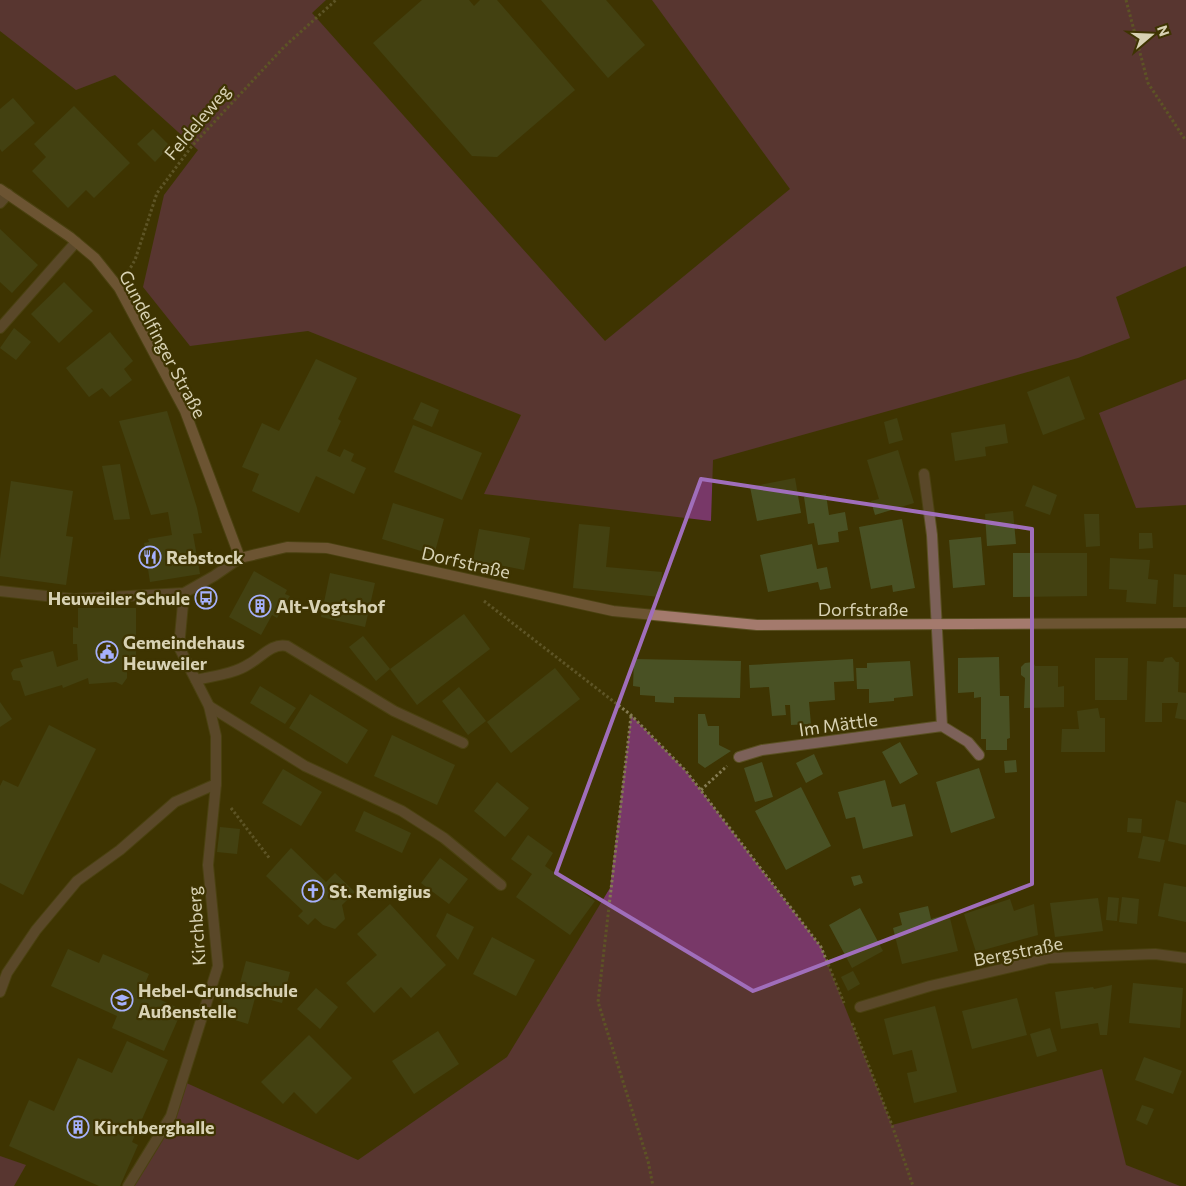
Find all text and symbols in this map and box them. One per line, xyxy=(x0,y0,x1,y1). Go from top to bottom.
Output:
north arrow xyxy=(1126,10,1176,60)
text: N xyxy=(1154,23,1174,38)
street label: Feldeleweg xyxy=(159,80,235,164)
street label: Gundelfinger Straße xyxy=(115,266,211,422)
street label: Dorfstraße xyxy=(419,541,513,583)
restaurant icon: Rebstock xyxy=(138,545,162,569)
place label: Rebstock xyxy=(166,546,244,568)
bus stop icon: Heuweiler Schule xyxy=(194,586,218,610)
place label: Heuweiler Schule xyxy=(48,587,190,609)
building icon: Alt-Vogtshof xyxy=(248,594,272,618)
place label: Alt-Vogtshof xyxy=(276,595,386,617)
street label: Dorfstraße xyxy=(818,598,908,620)
place label: Gemeindehaus Heuweiler xyxy=(123,631,245,674)
public building icon: Gemeindehaus Heuweiler xyxy=(95,640,119,664)
street label: Im Mättle xyxy=(797,708,879,740)
church icon: St. Remigius xyxy=(301,879,325,903)
place label: St. Remigius xyxy=(329,880,431,902)
street label: Kirchberg xyxy=(182,885,210,967)
street label: Bergstraße xyxy=(972,932,1064,970)
place label: Hebel-Grundschule Außenstelle xyxy=(138,979,298,1022)
school or university icon: Hebel-Grundschule Außenstelle xyxy=(110,988,134,1012)
building icon: Kirchberghalle xyxy=(66,1115,90,1139)
place label: Kirchberghalle xyxy=(94,1116,215,1138)

